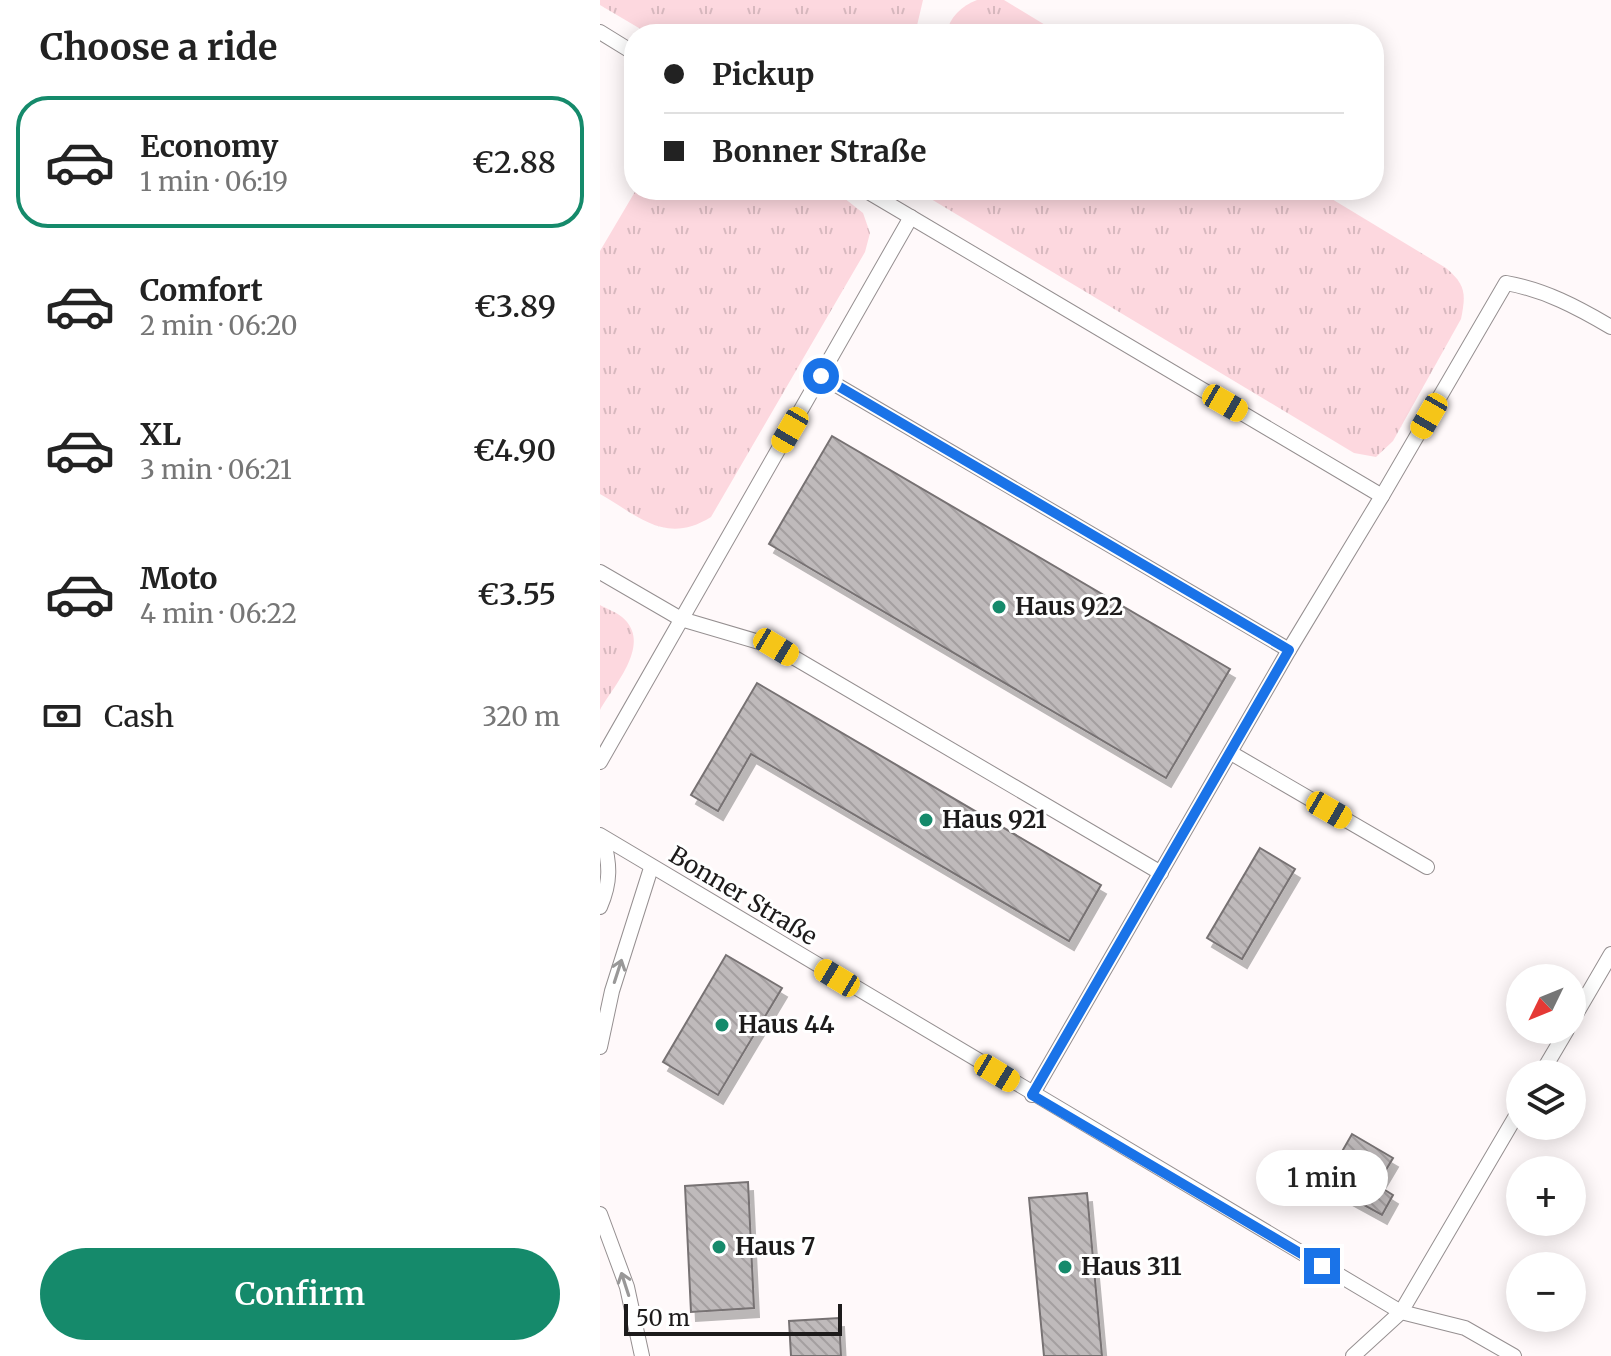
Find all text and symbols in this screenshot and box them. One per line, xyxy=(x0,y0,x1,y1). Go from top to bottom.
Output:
text: Choose a ride xyxy=(40,25,277,70)
text: Pickup xyxy=(712,55,814,93)
icon: car xyxy=(44,126,116,198)
text: Economy xyxy=(140,127,278,165)
text: Bonner Straße xyxy=(712,132,927,170)
text: €2.88 xyxy=(472,143,556,181)
text: 1 min · 06:19 xyxy=(140,165,288,198)
icon: car xyxy=(44,270,116,342)
text: Comfort xyxy=(140,271,263,309)
text: €3.89 xyxy=(474,287,556,325)
text: 2 min · 06:20 xyxy=(140,309,298,342)
route start xyxy=(803,358,839,394)
car xyxy=(1198,381,1252,425)
car xyxy=(1407,389,1451,443)
car xyxy=(768,403,812,457)
icon: car xyxy=(44,414,116,486)
text: XL xyxy=(140,415,181,453)
text: €4.90 xyxy=(473,431,556,469)
text: 3 min · 06:21 xyxy=(140,453,292,486)
icon: car xyxy=(44,558,116,630)
text: Moto xyxy=(140,559,218,597)
text: €3.55 xyxy=(477,575,556,613)
place label: Haus 922 xyxy=(1015,591,1123,622)
text: 4 min · 06:22 xyxy=(140,597,297,630)
marker: Haus 922 xyxy=(990,598,1008,616)
car xyxy=(749,624,803,670)
icon: cash xyxy=(40,694,84,738)
text: Cash xyxy=(104,697,174,735)
text: 320 m xyxy=(482,700,560,733)
car xyxy=(1302,788,1356,832)
place label: Haus 921 xyxy=(942,804,1047,835)
marker: Haus 921 xyxy=(917,811,935,829)
street label: Bonner Straße xyxy=(664,839,823,952)
car xyxy=(810,955,864,1001)
one-way arrow xyxy=(612,959,627,984)
north arrow xyxy=(1506,964,1586,1044)
map controls xyxy=(1506,964,1586,1332)
place label: Haus 44 xyxy=(738,1009,835,1040)
marker: Haus 44 xyxy=(713,1016,731,1034)
car xyxy=(970,1050,1024,1096)
button: layers xyxy=(1506,1060,1586,1140)
callout: 1 min xyxy=(1256,1150,1388,1206)
button: + xyxy=(1506,1156,1586,1236)
text: 1 min xyxy=(1287,1161,1357,1194)
place label: Haus 7 xyxy=(735,1231,815,1262)
marker: Haus 7 xyxy=(710,1238,728,1256)
button: Confirm xyxy=(40,1248,560,1340)
route end xyxy=(1304,1248,1340,1284)
place label: Haus 311 xyxy=(1081,1251,1182,1282)
button: − xyxy=(1506,1252,1586,1332)
marker: Haus 311 xyxy=(1056,1258,1074,1276)
one-way arrow xyxy=(617,1272,632,1297)
scale bar xyxy=(624,1300,842,1336)
text: 50 m xyxy=(636,1304,690,1332)

